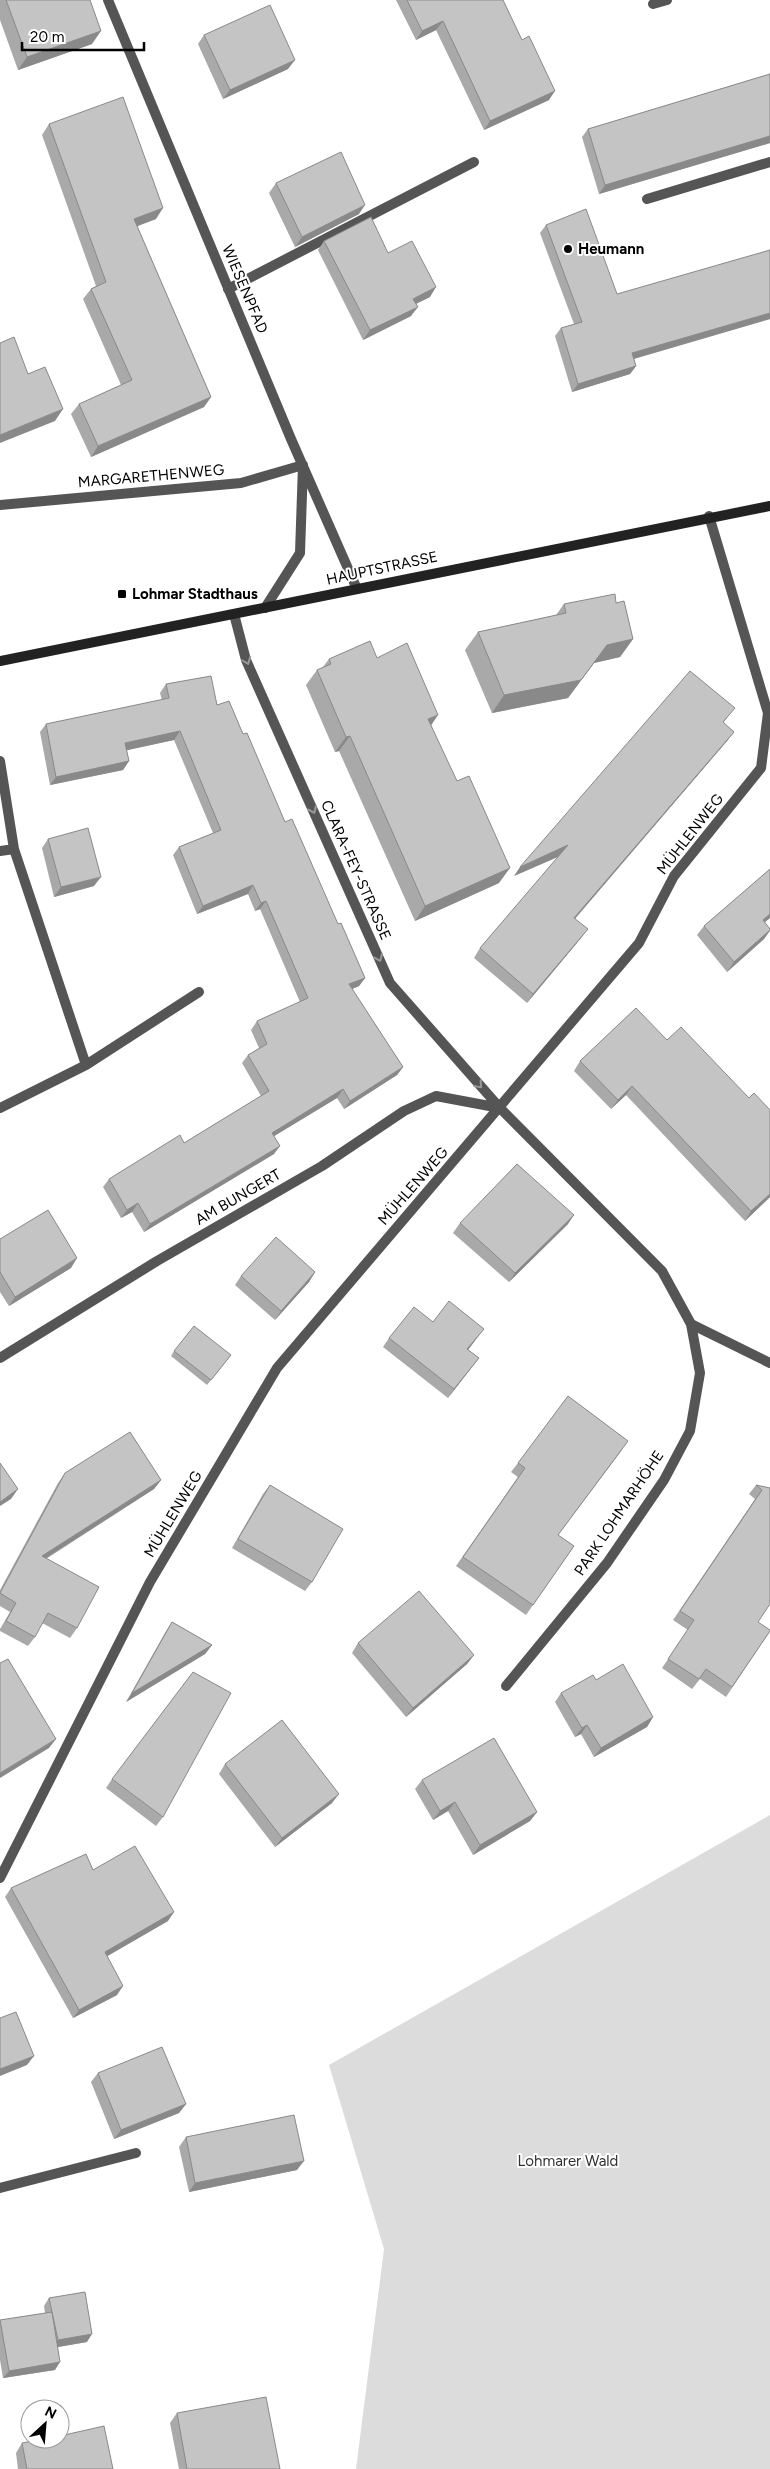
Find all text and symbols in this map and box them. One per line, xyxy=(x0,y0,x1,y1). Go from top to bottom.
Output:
scale bar xyxy=(22,20,145,52)
text: 20 m xyxy=(30,28,64,46)
place label: Heumann xyxy=(578,240,644,258)
street label: WIESENPFAD xyxy=(218,242,272,336)
marker: Heumann xyxy=(562,243,574,255)
street label: MARGARETHENWEG xyxy=(77,461,225,491)
street label: HAUPTSTRASSE xyxy=(325,547,439,589)
place label: Lohmar Stadthaus xyxy=(132,585,258,603)
marker: Lohmar Stadthaus xyxy=(116,588,128,600)
one-way arrow xyxy=(241,656,251,665)
street label: MÜHLENWEG xyxy=(653,790,727,878)
street label: CLARA-FEY-STRASSE xyxy=(317,797,395,943)
one-way arrow xyxy=(306,805,317,814)
one-way arrow xyxy=(373,953,384,962)
one-way arrow xyxy=(474,1079,483,1088)
street label: MÜHLENWEG xyxy=(374,1143,452,1229)
street label: AM BUNGERT xyxy=(192,1165,285,1229)
street label: PARK LOHMARHÖHE xyxy=(570,1447,668,1579)
street label: MÜHLENWEG xyxy=(140,1468,206,1560)
park label: Lohmarer Wald xyxy=(518,2152,618,2170)
north arrow xyxy=(20,2399,70,2449)
text: N xyxy=(42,2403,59,2423)

